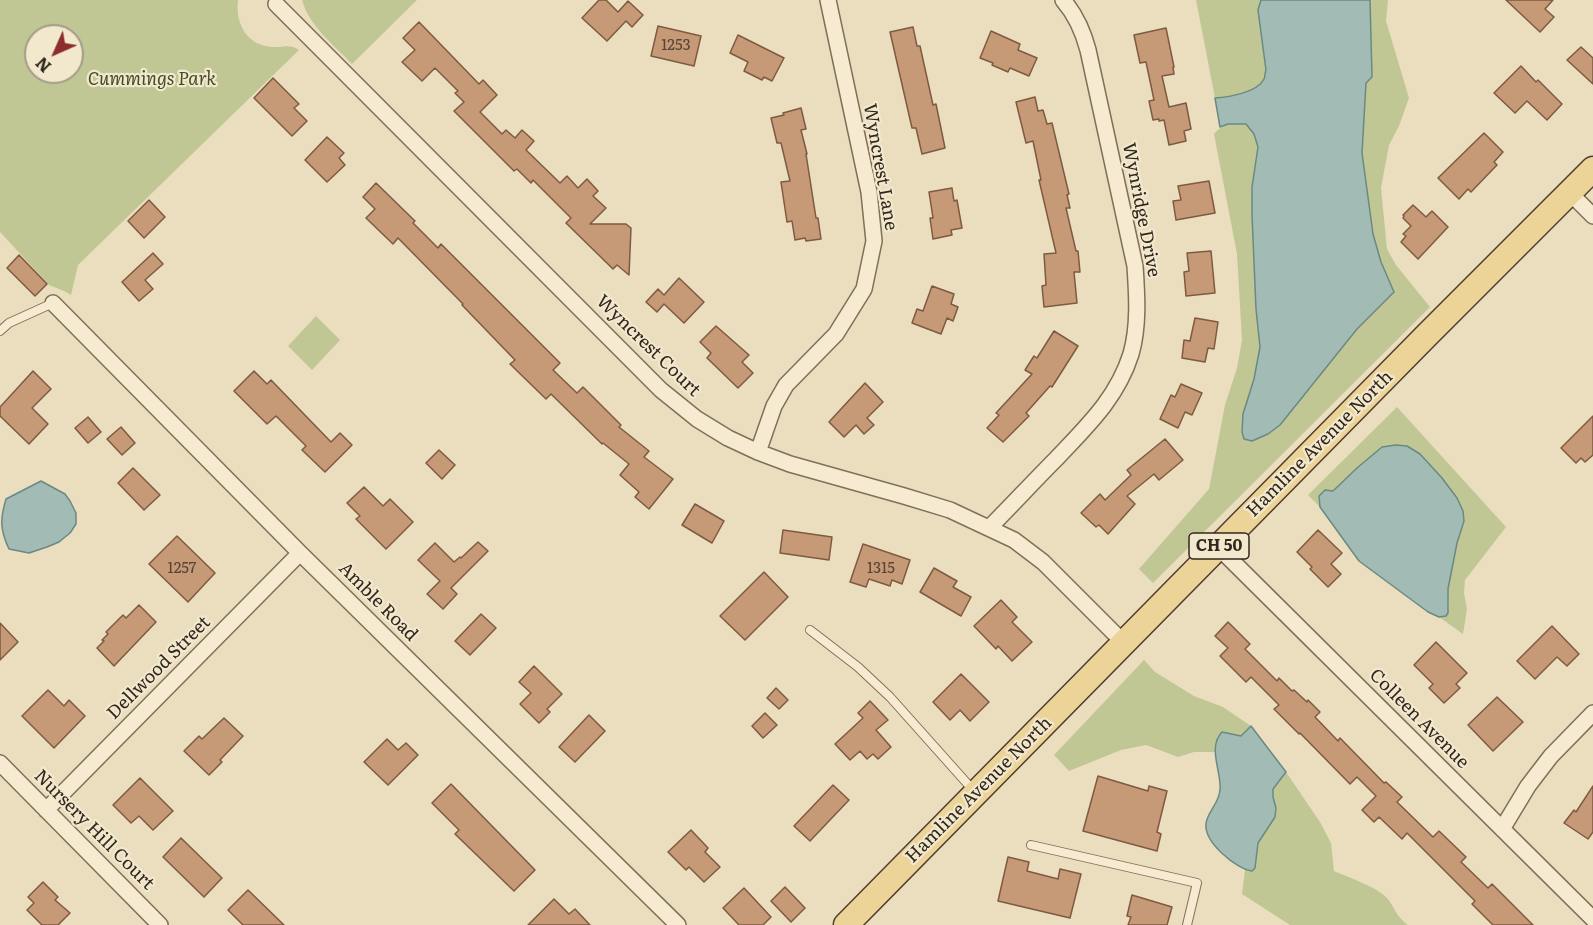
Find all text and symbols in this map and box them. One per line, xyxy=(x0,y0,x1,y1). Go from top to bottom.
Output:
north arrow xyxy=(24,24,84,84)
house number: 1253 xyxy=(661,37,691,55)
text: N xyxy=(29,52,56,79)
park label: Cummings Park xyxy=(88,69,216,91)
street label: Wyncrest Lane xyxy=(858,102,902,232)
street label: Wynridge Drive xyxy=(1117,141,1165,279)
street label: Wyncrest Court xyxy=(591,291,705,401)
street label: Hamline Avenue North xyxy=(1242,366,1398,522)
road number: CH 50 xyxy=(1189,533,1249,559)
street label: Amble Road xyxy=(334,558,422,646)
house number: 1257 xyxy=(168,560,196,578)
house number: 1315 xyxy=(867,560,895,578)
street label: Dellwood Street xyxy=(103,612,215,724)
street label: Colleen Avenue xyxy=(1365,665,1473,773)
street label: Hamline Avenue North xyxy=(901,712,1057,868)
street label: Nursery Hill Court xyxy=(29,765,159,895)

